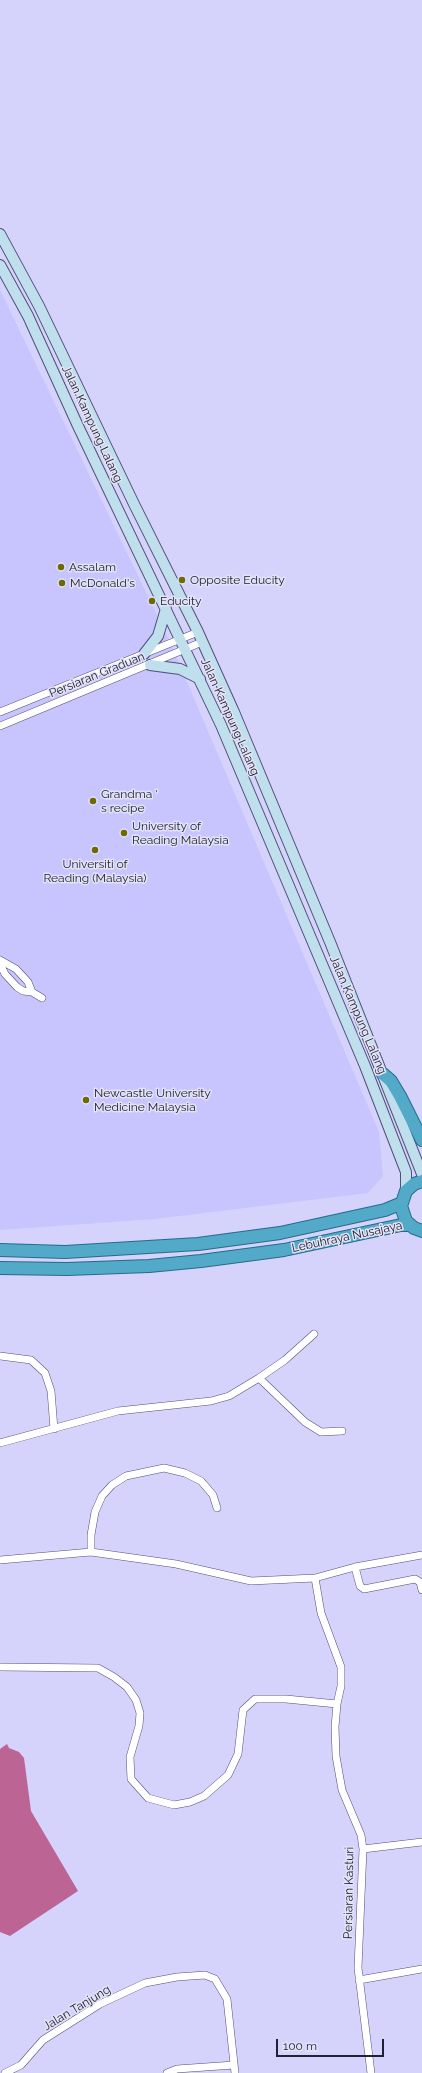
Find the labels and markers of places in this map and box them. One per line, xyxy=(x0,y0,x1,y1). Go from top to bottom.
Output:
place label: Assalam xyxy=(69,560,116,574)
marker: Assalam xyxy=(56,562,66,572)
place label: Opposite Educity xyxy=(190,573,285,587)
marker: Opposite Educity xyxy=(177,575,187,585)
place label: McDonald's xyxy=(70,576,135,590)
marker: McDonald's xyxy=(57,578,67,588)
place label: Educity xyxy=(160,594,201,608)
marker: Educity xyxy=(147,596,157,606)
place label: Grandma ' s recipe xyxy=(101,787,158,815)
marker: Grandma ' s recipe xyxy=(88,796,98,806)
place label: University of Reading Malaysia xyxy=(132,819,229,847)
marker: University of Reading Malaysia xyxy=(119,828,129,838)
marker: Universiti of Reading (Malaysia) xyxy=(90,845,100,855)
place label: Universiti of Reading (Malaysia) xyxy=(43,857,147,885)
place label: Newcastle University Medicine Malaysia xyxy=(94,1086,211,1114)
marker: Newcastle University Medicine Malaysia xyxy=(81,1095,91,1105)

